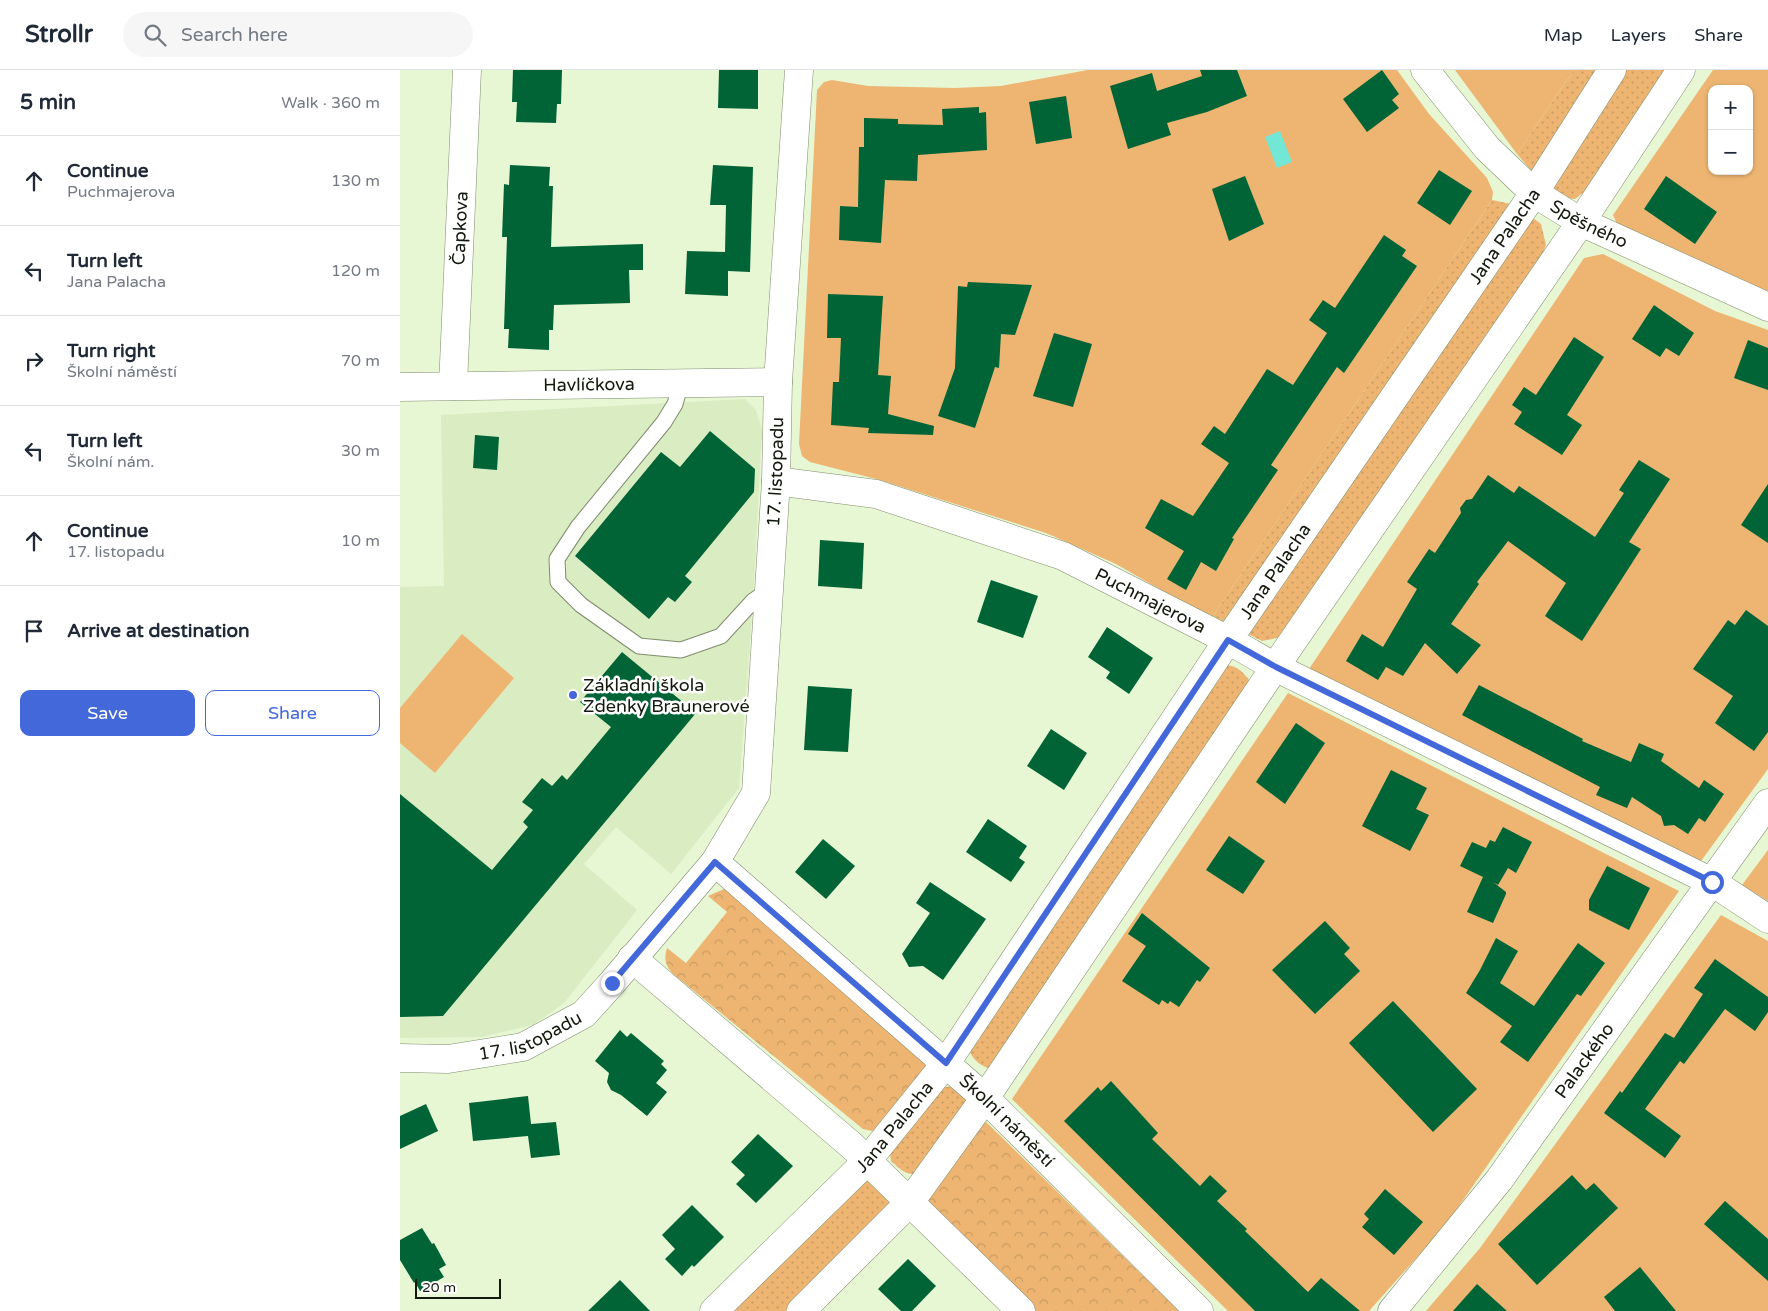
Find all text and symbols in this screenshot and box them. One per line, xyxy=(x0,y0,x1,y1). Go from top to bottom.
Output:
search box xyxy=(123,12,473,57)
text: Strollr xyxy=(25,20,93,49)
icon: search xyxy=(141,21,169,49)
text: Search here xyxy=(181,24,288,46)
text: Map xyxy=(1544,24,1583,46)
text: Layers xyxy=(1611,24,1666,46)
text: Share xyxy=(1694,24,1743,46)
map controls xyxy=(1708,85,1753,175)
button: + xyxy=(1708,85,1753,130)
text: 5 min xyxy=(20,90,76,115)
text: Walk · 360 m xyxy=(281,93,380,113)
button: − xyxy=(1708,130,1753,175)
text: Continue xyxy=(67,160,149,182)
icon: ahead xyxy=(20,167,48,195)
text: 130 m xyxy=(331,171,380,191)
text: Puchmajerova xyxy=(67,182,175,202)
street label: Jana Palacha xyxy=(1464,184,1545,288)
street label: Čapkova xyxy=(447,191,473,266)
street label: Spěšného xyxy=(1546,195,1631,253)
text: Turn left xyxy=(67,250,143,272)
icon: left xyxy=(20,257,48,285)
text: 120 m xyxy=(331,261,380,281)
text: Jana Palacha xyxy=(67,272,166,292)
text: Turn right xyxy=(67,340,155,362)
icon: right xyxy=(20,347,48,375)
text: 70 m xyxy=(341,351,380,371)
text: Školní náměstí xyxy=(67,362,177,382)
street label: Havlíčkova xyxy=(543,373,635,396)
street label: 17. listopadu xyxy=(762,417,788,528)
text: Turn left xyxy=(67,430,143,452)
icon: left xyxy=(20,437,48,465)
text: 30 m xyxy=(341,441,380,461)
text: Školní nám. xyxy=(67,452,155,472)
street label: Jana Palacha xyxy=(1235,519,1316,623)
text: Continue xyxy=(67,520,149,542)
icon: ahead xyxy=(20,527,48,555)
text: 10 m xyxy=(341,531,380,551)
text: 17. listopadu xyxy=(67,542,165,562)
street label: Puchmajerova xyxy=(1091,563,1210,638)
icon: arrive xyxy=(20,617,48,645)
text: Arrive at destination xyxy=(67,620,250,642)
place label: Základní škola Zdenky Braunerové xyxy=(583,674,750,717)
marker: Základní škola Zdenky Braunerové xyxy=(567,689,579,701)
button: Save xyxy=(20,690,195,736)
button: Share xyxy=(205,690,380,736)
route start xyxy=(1701,871,1724,894)
route end xyxy=(601,972,624,995)
street label: 17. listopadu xyxy=(477,1006,586,1065)
street label: Palackého xyxy=(1550,1018,1619,1103)
street label: Školní náměstí xyxy=(955,1070,1059,1172)
street label: Jana Palacha xyxy=(851,1077,938,1177)
scale bar xyxy=(415,1276,501,1299)
text: 20 m xyxy=(422,1279,456,1296)

